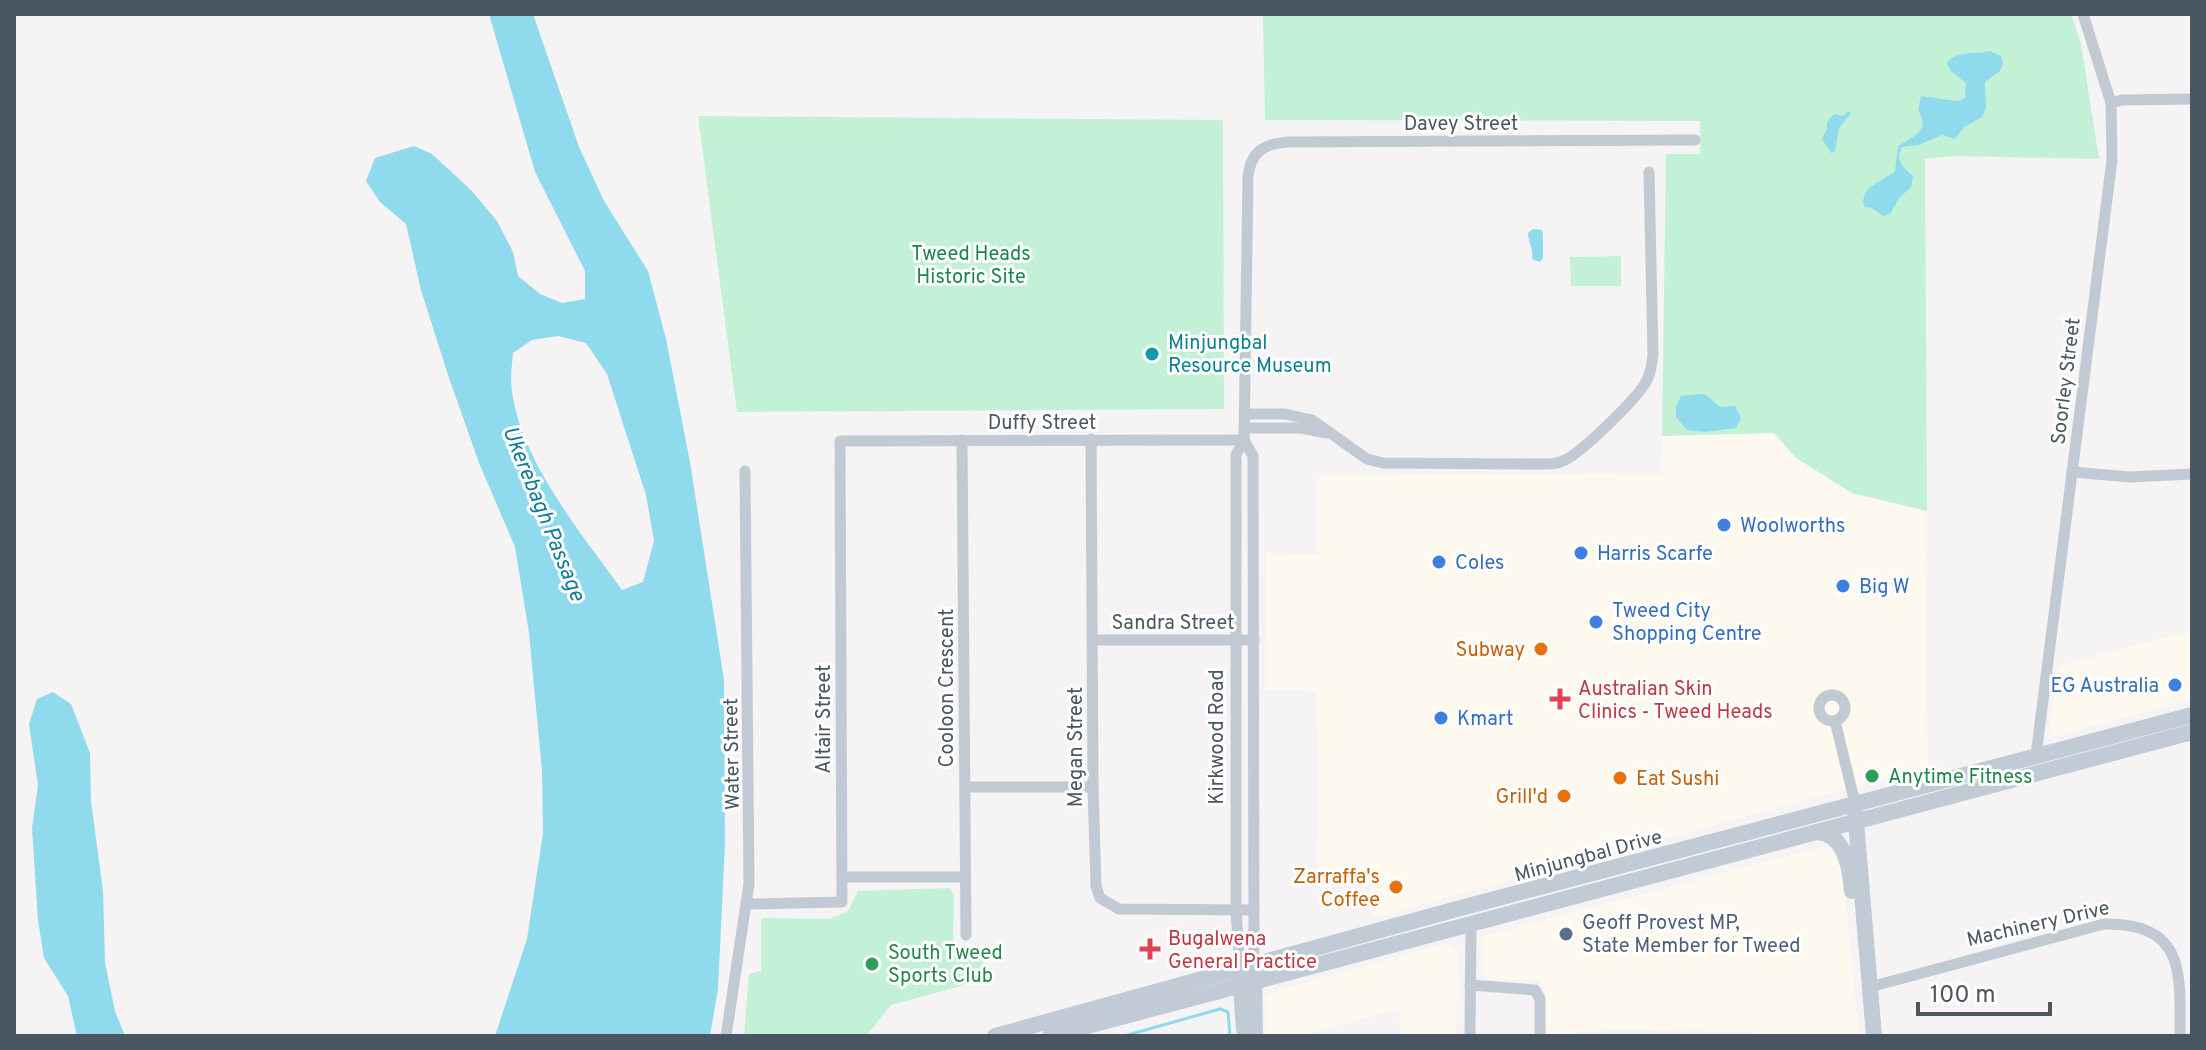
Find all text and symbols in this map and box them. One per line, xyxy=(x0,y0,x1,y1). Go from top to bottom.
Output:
street label: Davey Street xyxy=(1404,112,1518,138)
park label: Tweed Heads Historic Site xyxy=(911,242,1031,291)
street label: Soorley Street xyxy=(2046,316,2088,446)
place label: Minjungbal Resource Museum xyxy=(1168,331,1332,380)
marker: Minjungbal Resource Museum xyxy=(1143,345,1161,363)
street label: Duffy Street xyxy=(988,411,1096,437)
water label: Ukerebagh Passage xyxy=(495,422,590,606)
place label: Woolworths xyxy=(1740,514,1845,540)
marker: Woolworths xyxy=(1715,516,1733,534)
place label: Harris Scarfe xyxy=(1597,542,1713,568)
marker: Harris Scarfe xyxy=(1572,544,1590,562)
place label: Coles xyxy=(1455,551,1504,577)
marker: Coles xyxy=(1430,553,1448,571)
place label: Big W xyxy=(1859,575,1910,601)
marker: Big W xyxy=(1834,577,1852,595)
place label: Tweed City Shopping Centre xyxy=(1612,599,1761,648)
street label: Cooloon Crescent xyxy=(935,608,961,768)
street label: Sandra Street xyxy=(1111,611,1235,637)
marker: Tweed City Shopping Centre xyxy=(1587,613,1605,631)
place label: Subway xyxy=(1456,638,1525,664)
marker: Subway xyxy=(1532,640,1550,658)
street label: Altair Street xyxy=(812,664,838,774)
street label: Kirkwood Road xyxy=(1205,669,1231,805)
place label: EG Australia xyxy=(2051,674,2159,700)
marker: EG Australia xyxy=(2166,676,2184,694)
place label: Australian Skin Clinics - Tweed Heads xyxy=(1578,677,1773,726)
street label: Megan Street xyxy=(1064,687,1090,807)
marker: Australian Skin Clinics - Tweed Heads xyxy=(1549,688,1571,710)
street label: Water Street xyxy=(719,698,747,810)
place label: Kmart xyxy=(1457,707,1514,733)
marker: Kmart xyxy=(1432,709,1450,727)
place label: Anytime Fitness xyxy=(1888,765,2032,791)
place label: Eat Sushi xyxy=(1636,767,1719,793)
marker: Anytime Fitness xyxy=(1863,767,1881,785)
marker: Eat Sushi xyxy=(1611,769,1629,787)
place label: Grill'd xyxy=(1495,785,1548,811)
marker: Grill'd xyxy=(1555,787,1573,805)
street label: Minjungbal Drive xyxy=(1512,825,1665,889)
place label: Zarraffa's Coffee xyxy=(1293,865,1380,914)
marker: Zarraffa's Coffee xyxy=(1387,878,1405,896)
street label: Machinery Drive xyxy=(1965,896,2112,954)
place label: Geoff Provest MP, State Member for Tweed xyxy=(1582,911,1801,960)
marker: Geoff Provest MP, State Member for Tweed xyxy=(1557,925,1575,943)
place label: Bugalwena General Practice xyxy=(1168,927,1317,976)
marker: Bugalwena General Practice xyxy=(1139,938,1161,960)
place label: South Tweed Sports Club xyxy=(888,941,1003,990)
marker: South Tweed Sports Club xyxy=(863,955,881,973)
scale bar xyxy=(1918,966,2050,1016)
text: 100 m xyxy=(1930,981,1996,1011)

